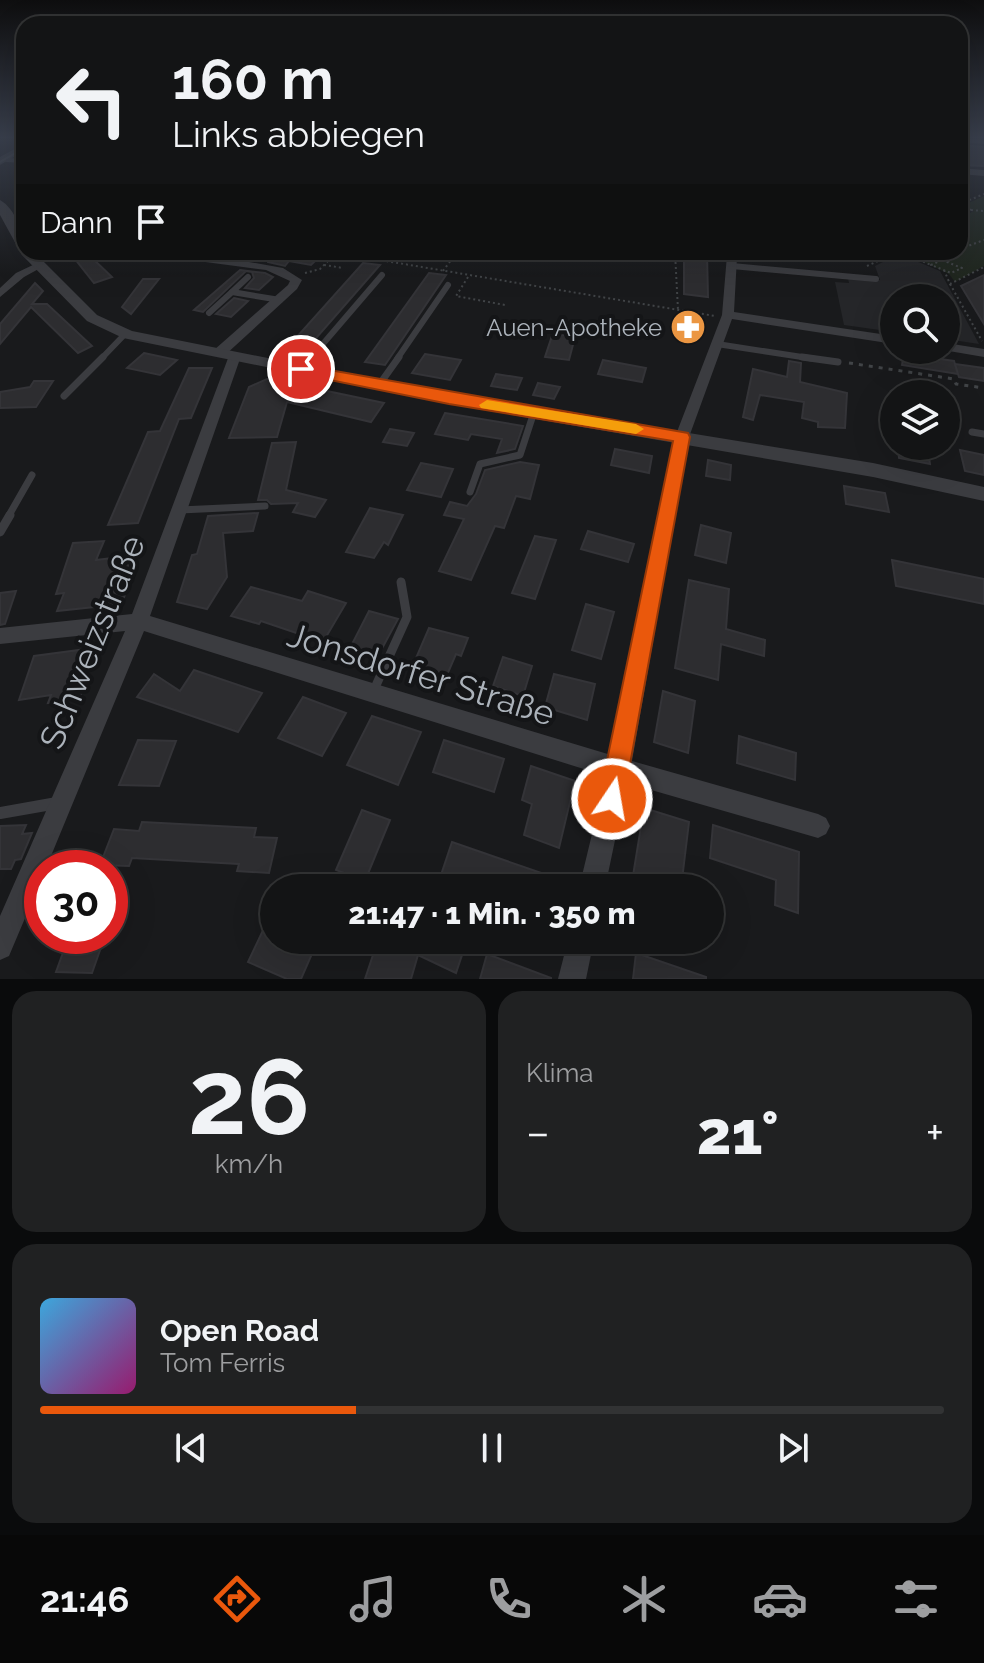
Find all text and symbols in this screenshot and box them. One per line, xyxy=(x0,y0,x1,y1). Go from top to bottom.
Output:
text: 160 m xyxy=(172,46,334,112)
icon: left xyxy=(40,48,144,152)
text: Links abbiegen xyxy=(172,113,425,155)
icon: arrive xyxy=(129,200,173,244)
text: Dann xyxy=(40,205,113,240)
map controls xyxy=(880,284,960,460)
button: search xyxy=(880,284,960,364)
pharmacy icon: Auen-Apotheke xyxy=(669,308,707,346)
place label: Auen-Apotheke xyxy=(486,313,662,342)
pin xyxy=(267,335,335,403)
icon: arrive xyxy=(279,347,323,391)
button: layers xyxy=(880,380,960,460)
street label: Schweizstraße xyxy=(31,529,153,755)
street label: Jonsdorfer Straße xyxy=(283,614,559,734)
position arrow xyxy=(570,757,654,841)
speed limit sign: 30 xyxy=(24,850,128,954)
text: 21:47 · 1 Min. · 350 m xyxy=(348,896,636,931)
text: 26 xyxy=(188,1036,310,1158)
text: Klima xyxy=(526,1058,594,1088)
text: 21° xyxy=(697,1098,779,1168)
text: − xyxy=(526,1107,550,1158)
text: + xyxy=(926,1107,944,1158)
text: km/h xyxy=(215,1149,283,1179)
text: Open Road xyxy=(160,1313,319,1348)
text: Tom Ferris xyxy=(160,1348,285,1378)
icon: previous xyxy=(169,1426,213,1470)
icon: pause xyxy=(470,1426,514,1470)
icon: next xyxy=(771,1426,815,1470)
icon: directions xyxy=(209,1571,265,1627)
icon: music xyxy=(345,1571,401,1627)
icon: phone xyxy=(481,1571,537,1627)
icon: climate xyxy=(616,1571,672,1627)
icon: car xyxy=(752,1571,808,1627)
icon: filters xyxy=(888,1571,944,1627)
text: 21:46 xyxy=(40,1578,129,1620)

